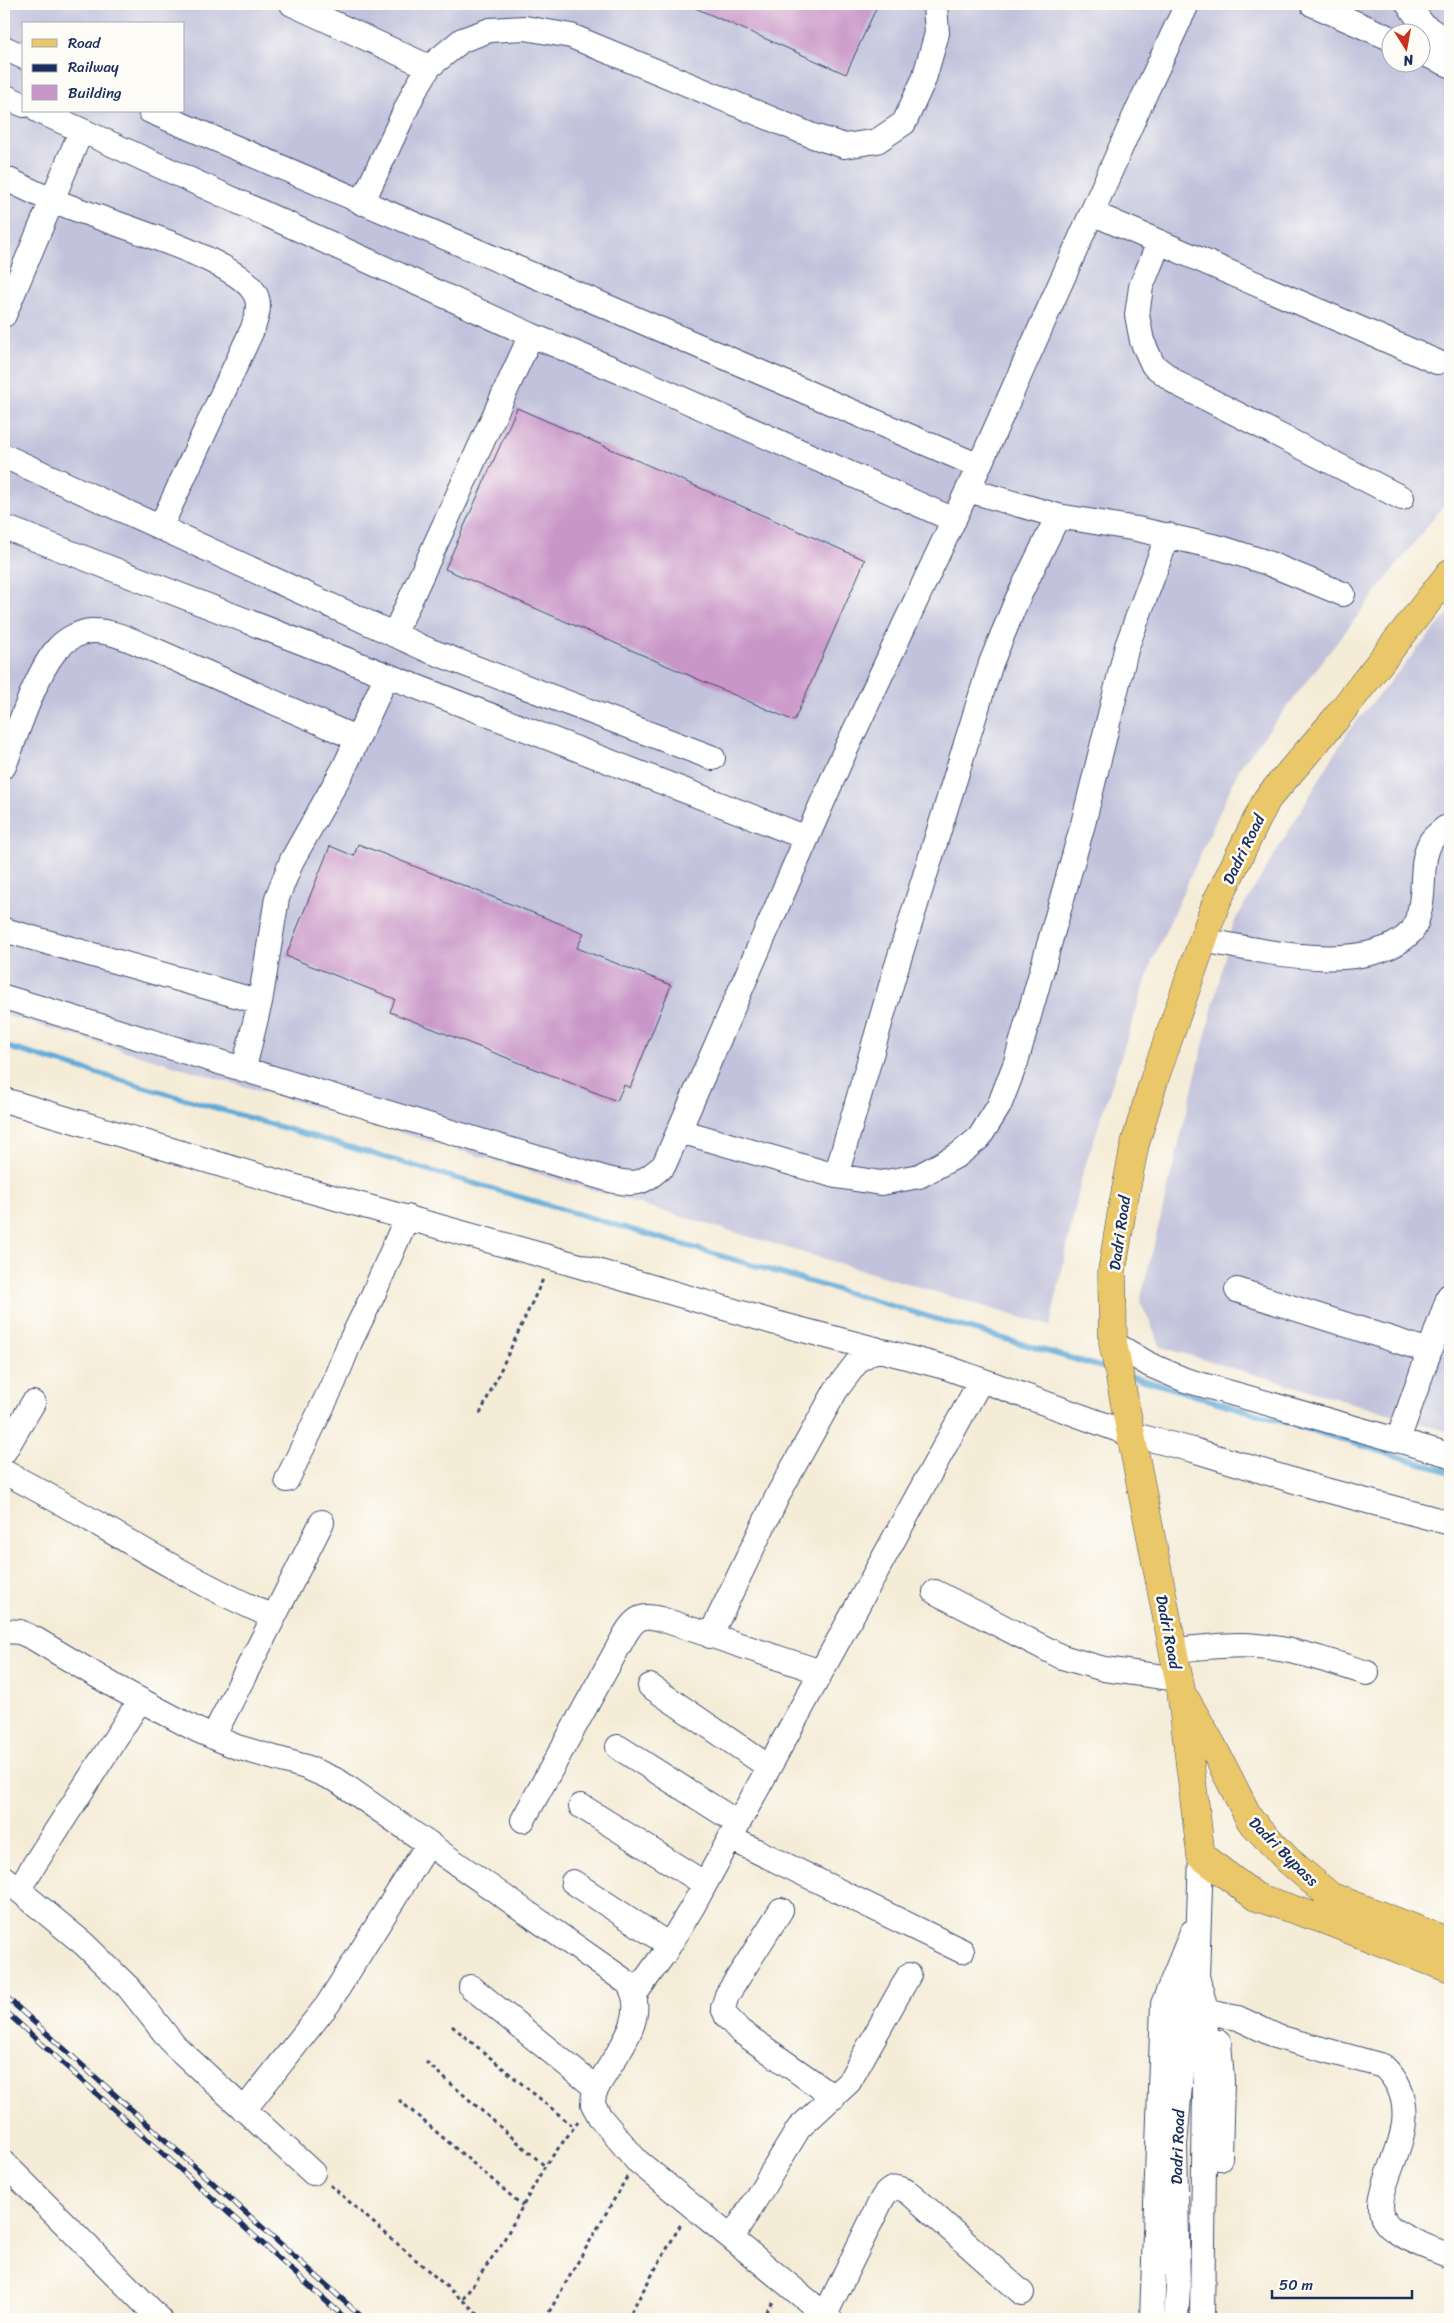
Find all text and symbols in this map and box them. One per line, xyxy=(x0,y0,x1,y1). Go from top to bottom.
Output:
legend xyxy=(22,22,185,112)
north arrow xyxy=(1382,22,1432,72)
text: Road xyxy=(68,30,101,56)
text: N xyxy=(1401,47,1417,74)
text: Railway xyxy=(68,54,119,80)
text: Building xyxy=(68,80,122,106)
street label: Dadri Road xyxy=(1214,808,1274,889)
street label: Dadri Road xyxy=(1100,1192,1139,1272)
street label: Dadri Road xyxy=(1147,1592,1190,1673)
street label: Dadri Bypass xyxy=(1242,1809,1326,1894)
street label: Dadri Road xyxy=(1162,2107,1193,2185)
scale bar xyxy=(1272,2268,1412,2300)
text: 50 m xyxy=(1279,2272,1314,2298)

